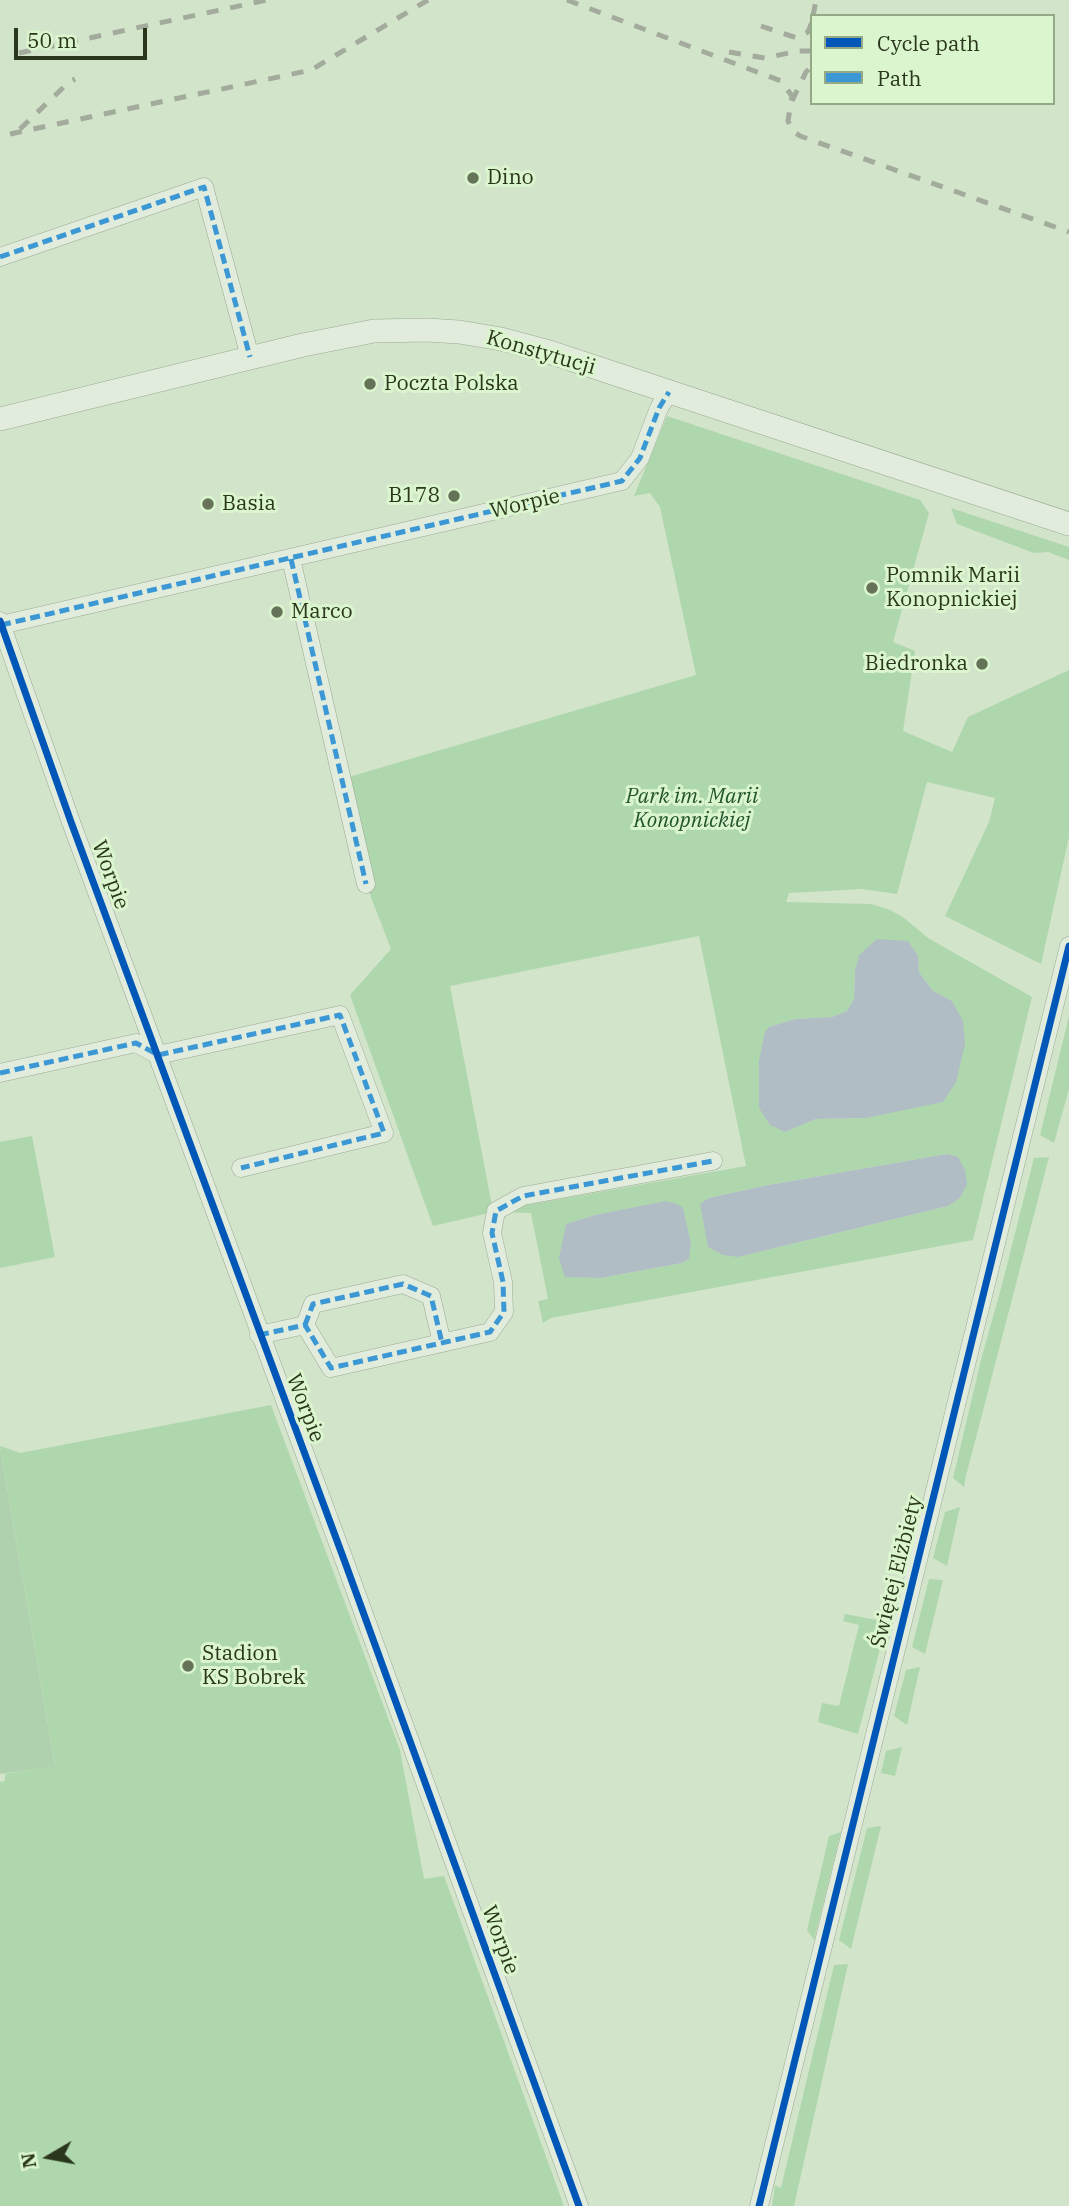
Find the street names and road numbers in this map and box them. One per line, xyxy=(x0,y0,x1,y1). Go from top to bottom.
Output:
street label: Konstytucji xyxy=(483,325,599,381)
street label: Worpie xyxy=(487,484,563,524)
street label: Worpie xyxy=(86,837,134,913)
street label: Worpie xyxy=(280,1370,330,1446)
street label: Świętej Elżbiety xyxy=(866,1493,928,1651)
street label: Worpie xyxy=(476,1902,524,1978)

